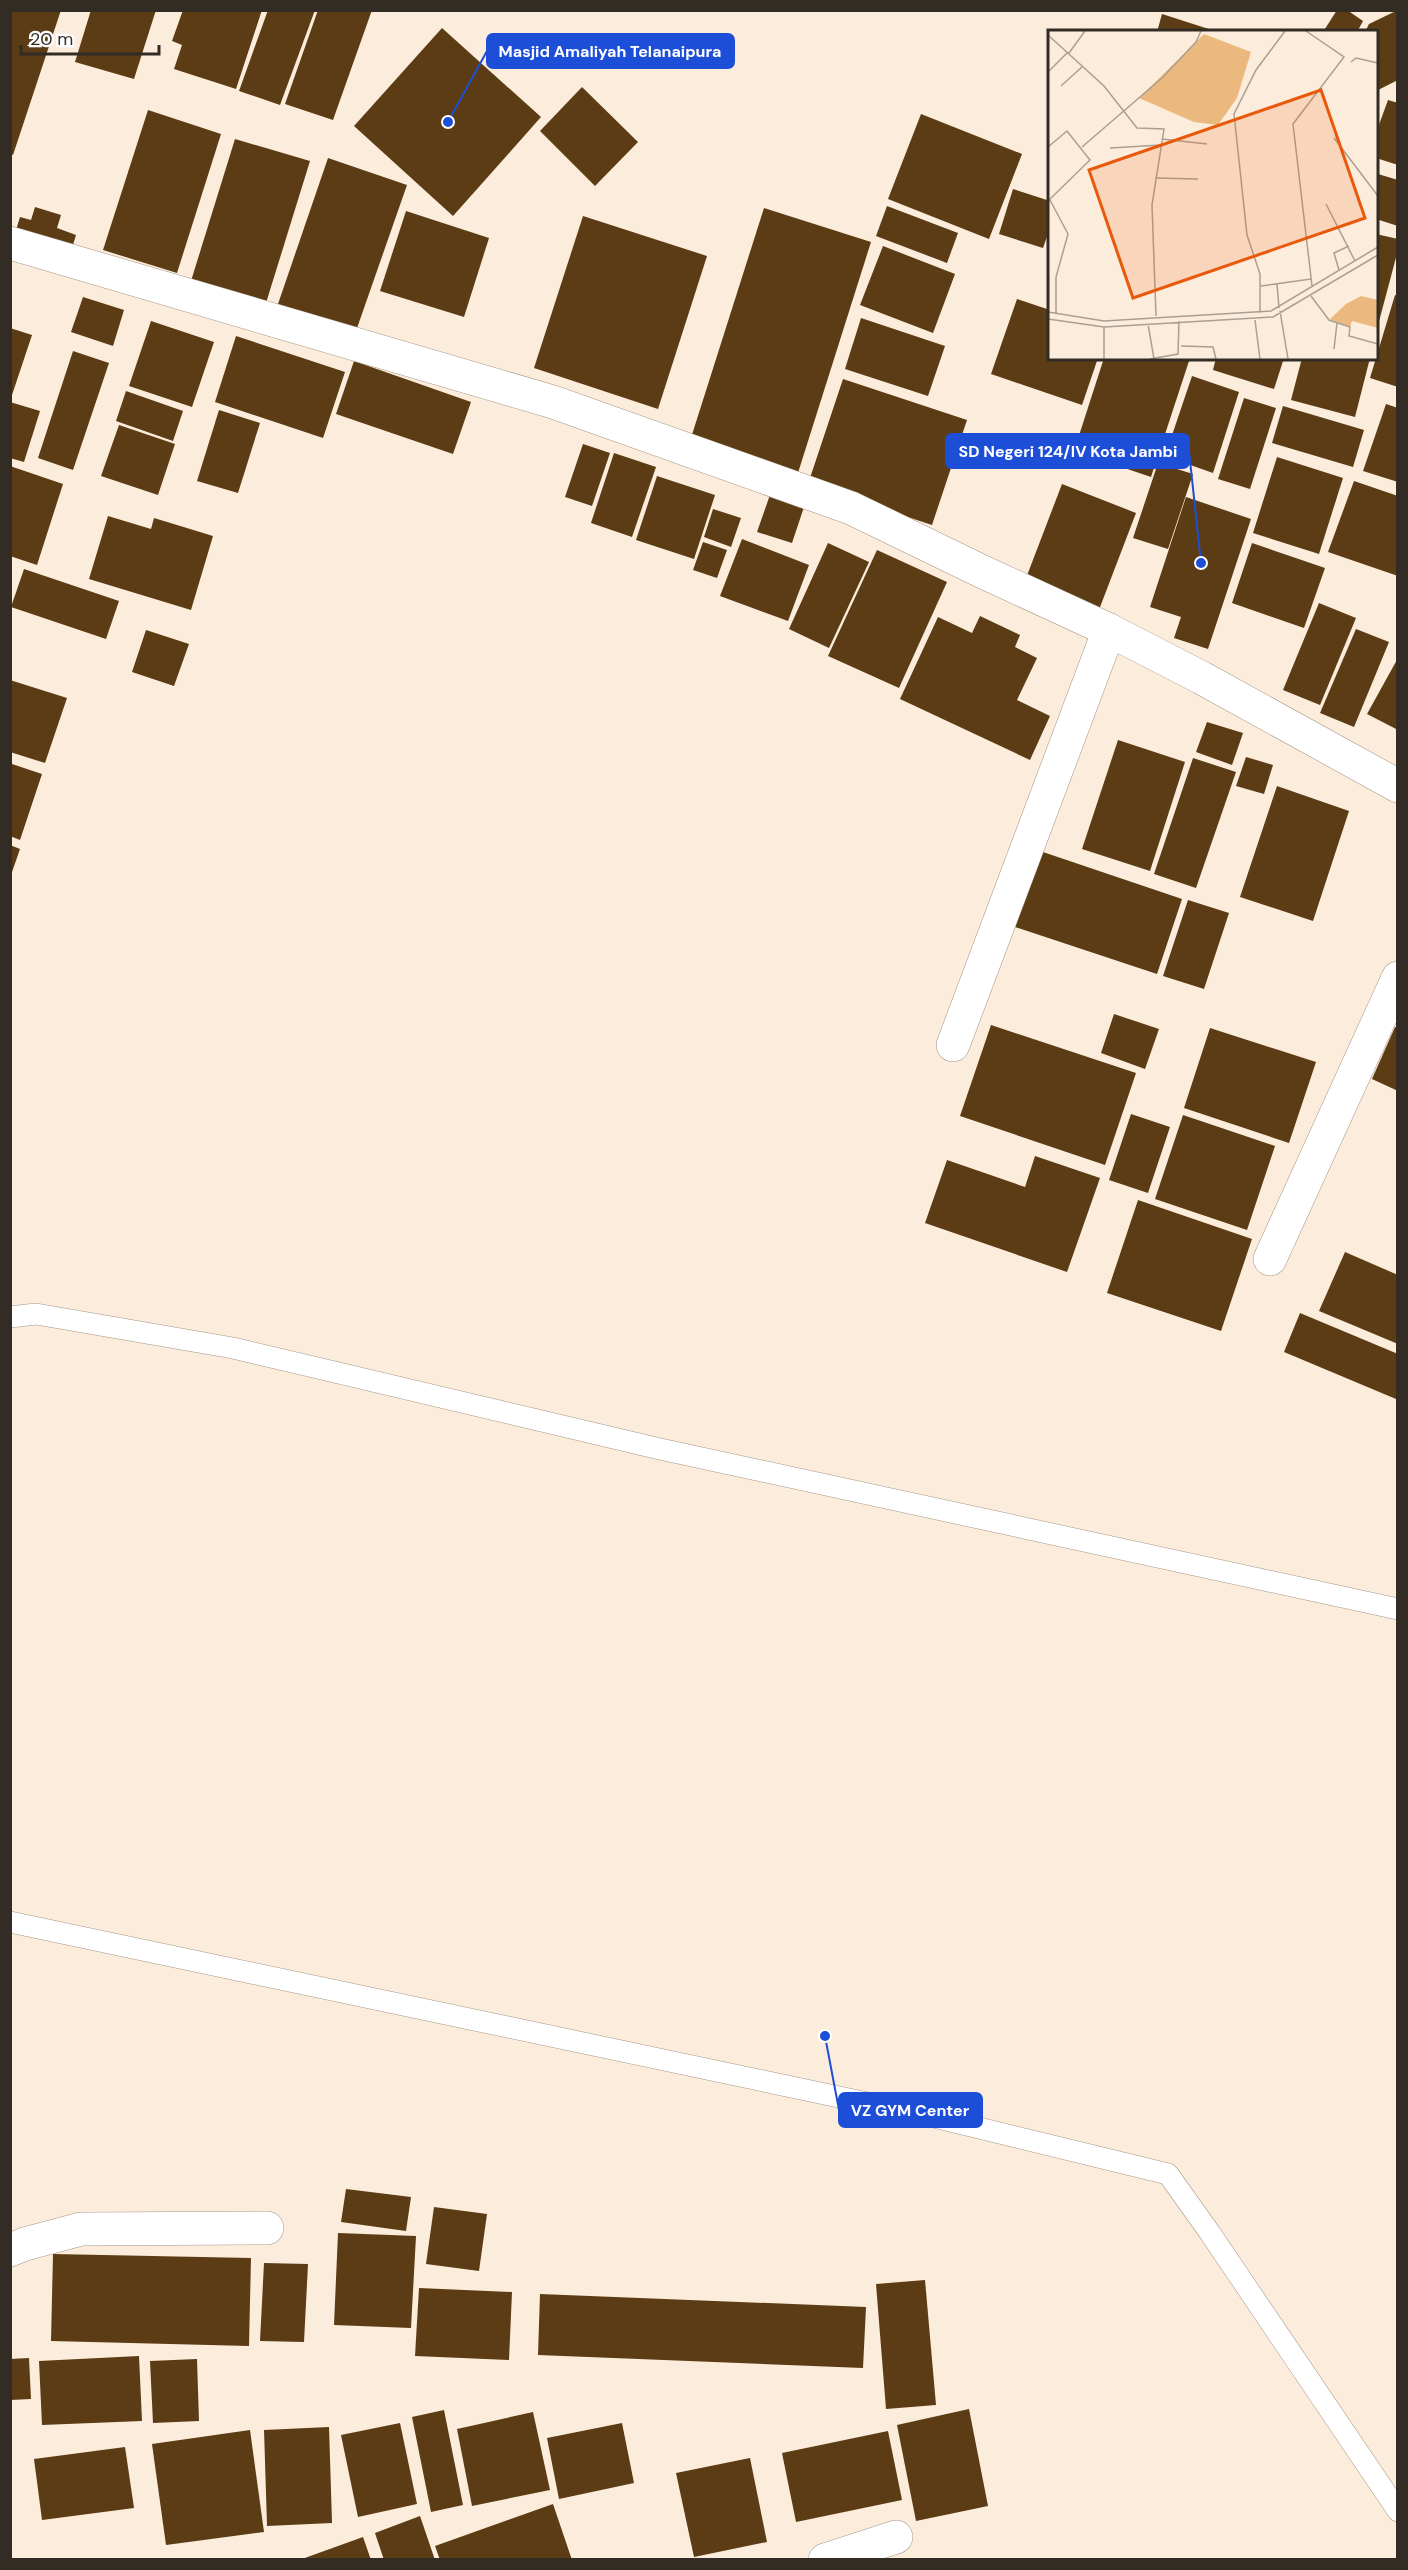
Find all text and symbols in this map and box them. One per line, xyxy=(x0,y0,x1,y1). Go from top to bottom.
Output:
scale bar xyxy=(21,18,159,56)
text: 20 m xyxy=(30,27,73,51)
inset map xyxy=(1048,30,1378,360)
callout: Masjid Amaliyah Telanaipura xyxy=(487,34,734,68)
text: Masjid Amaliyah Telanaipura xyxy=(499,41,721,62)
callout: SD Negeri 124/IV Kota Jambi xyxy=(946,434,1189,468)
text: SD Negeri 124/IV Kota Jambi xyxy=(959,441,1177,462)
callout: VZ GYM Center xyxy=(839,2093,982,2127)
text: VZ GYM Center xyxy=(851,2100,970,2121)

